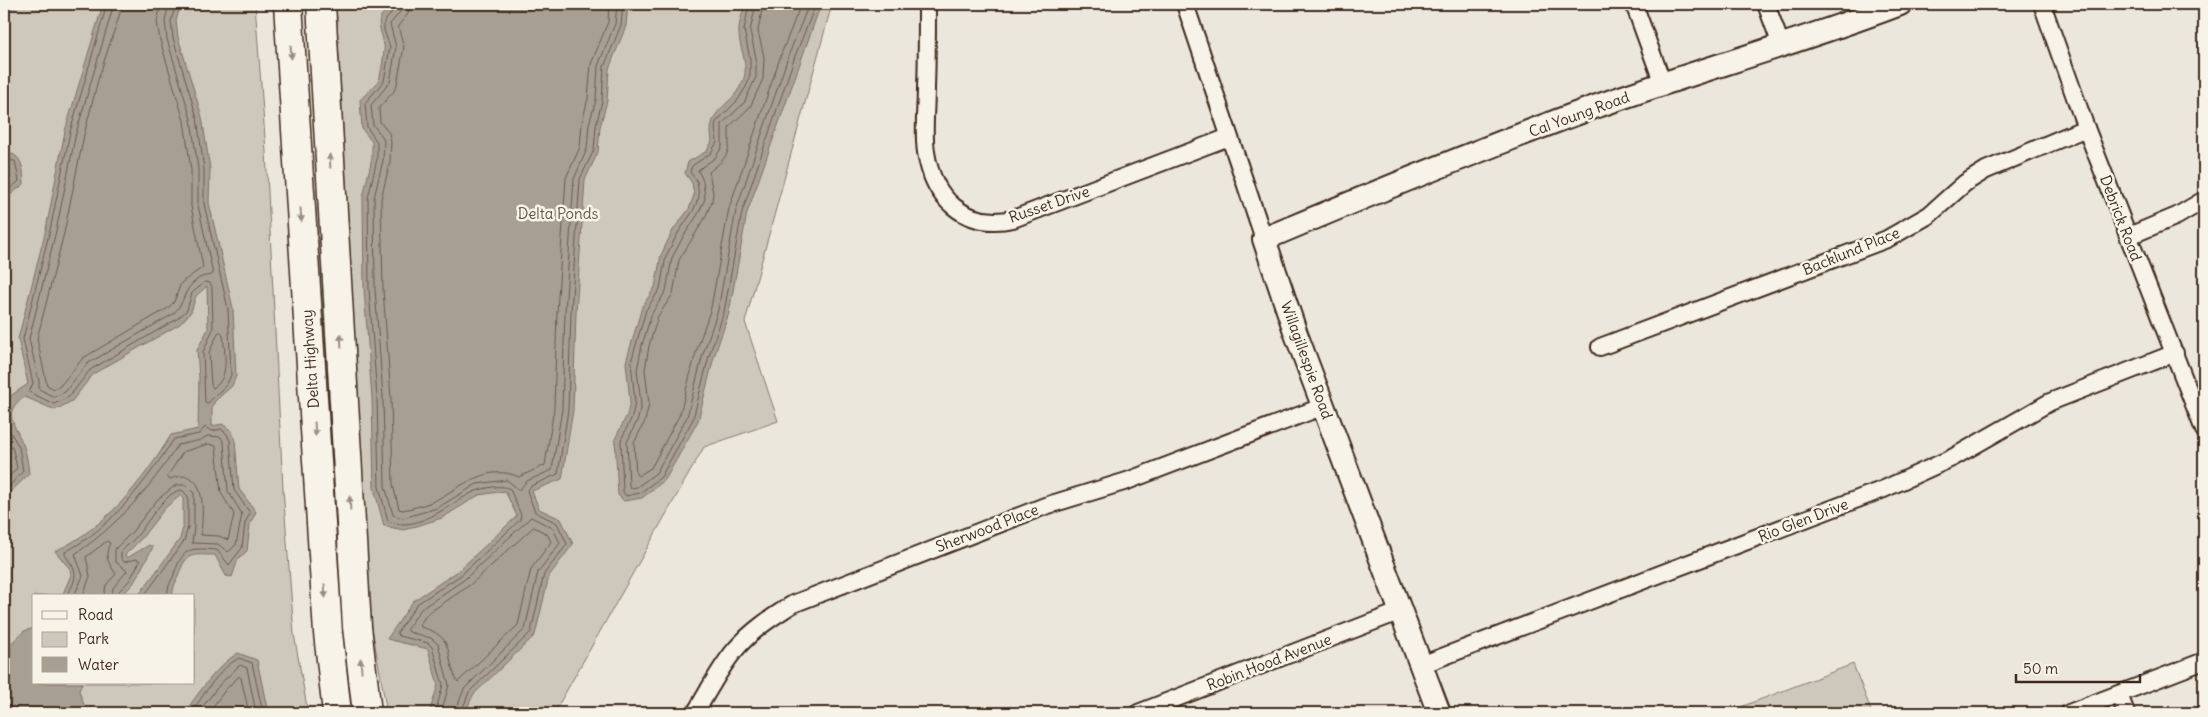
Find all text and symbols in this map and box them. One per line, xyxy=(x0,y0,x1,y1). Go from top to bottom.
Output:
one-way arrow xyxy=(287,45,295,61)
street label: Cal Young Road xyxy=(1526,87,1632,141)
one-way arrow xyxy=(326,153,334,169)
street label: Debrick Road xyxy=(2096,172,2146,264)
street label: Russet Drive xyxy=(1006,181,1092,227)
park label: Delta Ponds xyxy=(518,204,599,223)
one-way arrow xyxy=(297,207,305,223)
street label: Backlund Place xyxy=(1800,223,1902,279)
street label: Willagillespie Road xyxy=(1277,298,1337,422)
street label: Delta Highway xyxy=(297,309,323,409)
one-way arrow xyxy=(336,332,344,348)
one-way arrow xyxy=(311,421,319,437)
street label: Rio Glen Drive xyxy=(1755,494,1851,546)
one-way arrow xyxy=(346,495,354,511)
street label: Sherwood Place xyxy=(933,500,1041,556)
one-way arrow xyxy=(322,584,330,600)
legend xyxy=(32,594,195,684)
text: Road xyxy=(78,605,113,624)
text: Park xyxy=(78,629,109,648)
street label: Robin Hood Avenue xyxy=(1204,629,1334,695)
scale bar xyxy=(2016,652,2139,684)
text: Water xyxy=(78,655,119,674)
one-way arrow xyxy=(357,657,365,673)
text: 50 m xyxy=(2023,659,2058,678)

